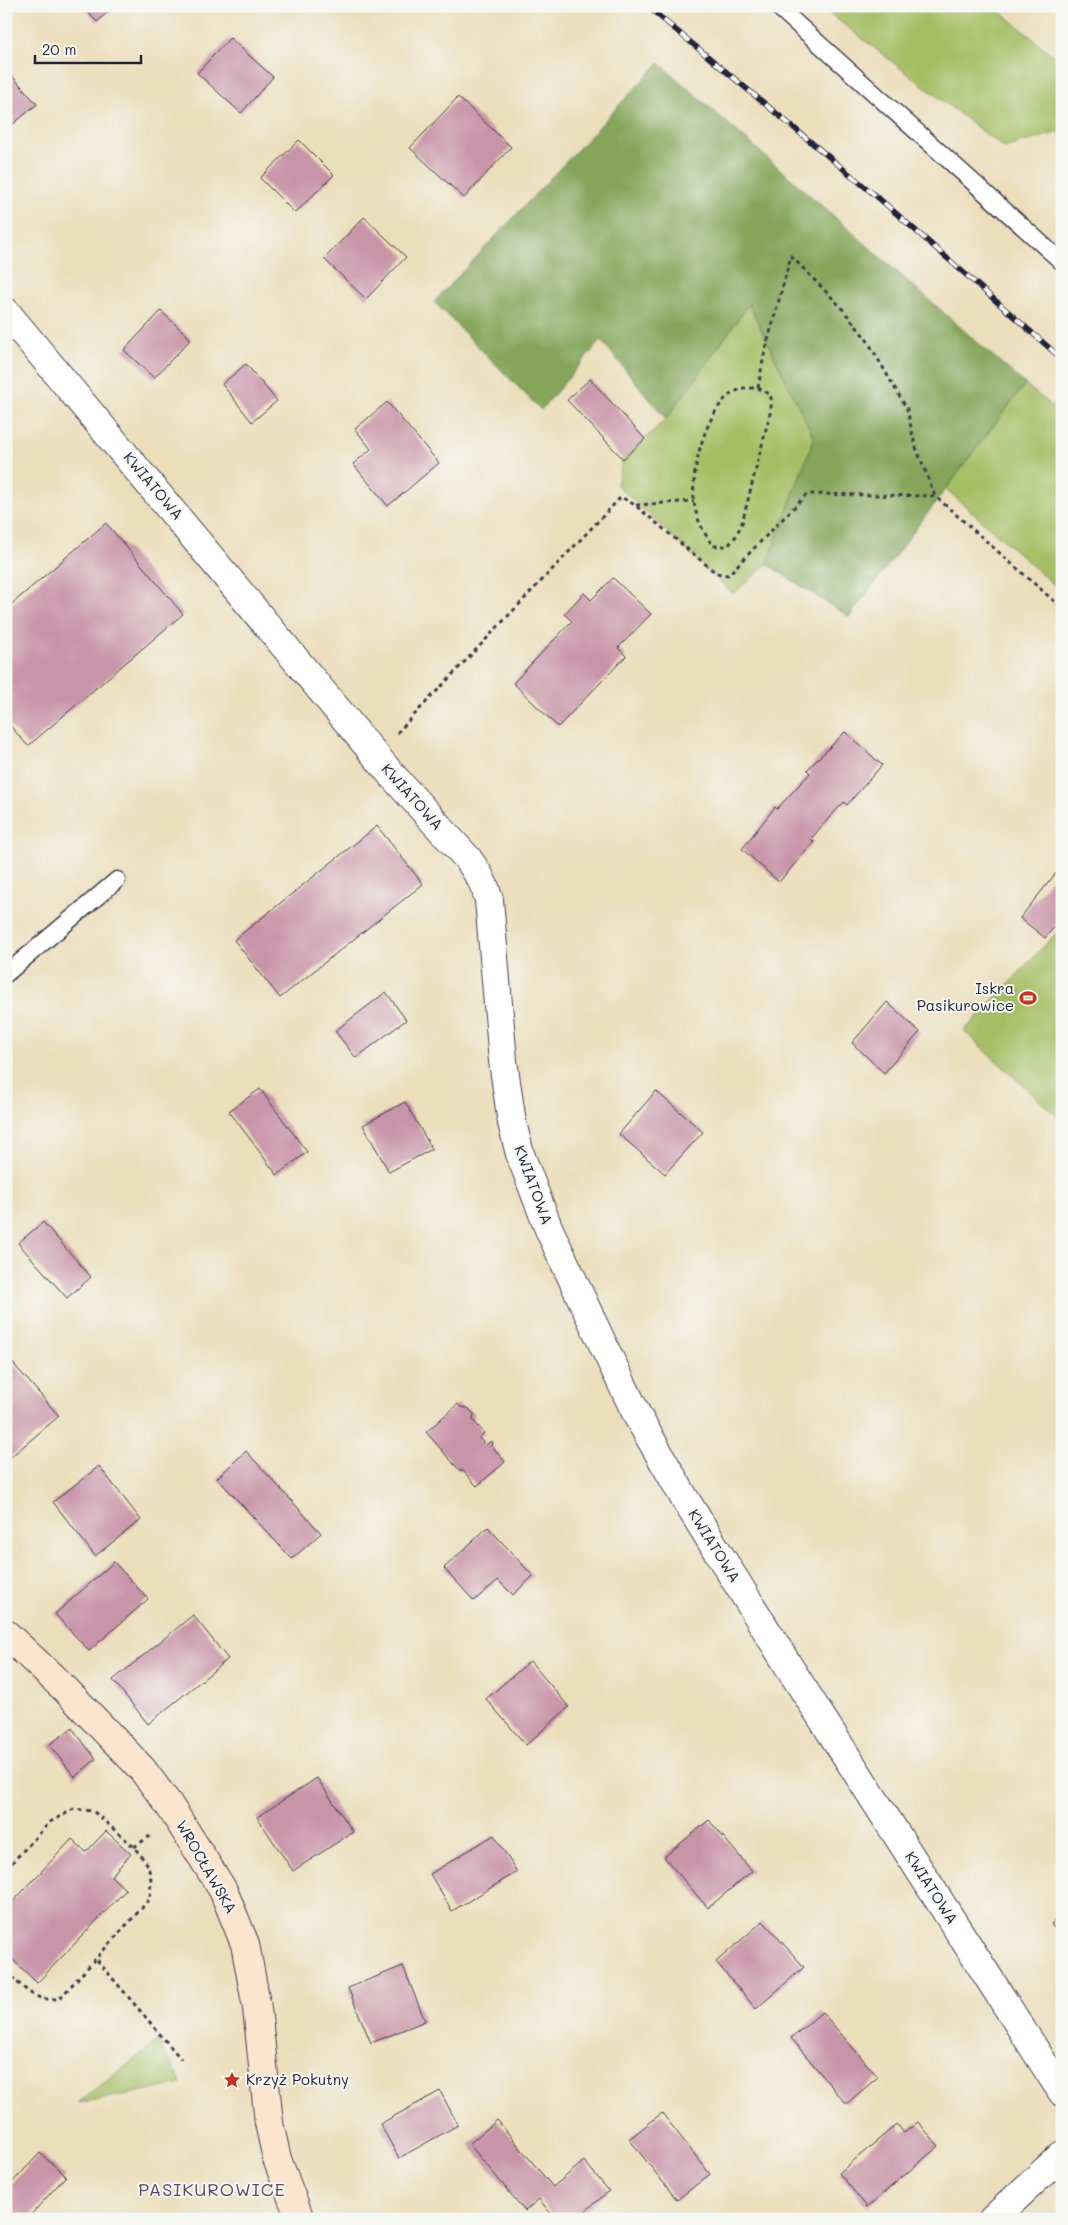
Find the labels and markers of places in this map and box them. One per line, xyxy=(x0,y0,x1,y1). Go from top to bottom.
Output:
place label: Iskra Pasikurowice xyxy=(917,978,1014,1015)
sports icon: Iskra Pasikurowice xyxy=(1018,988,1038,1008)
place label: Krzyż Pokutny xyxy=(246,2069,349,2089)
place icon: Krzyż Pokutny xyxy=(222,2070,242,2090)

